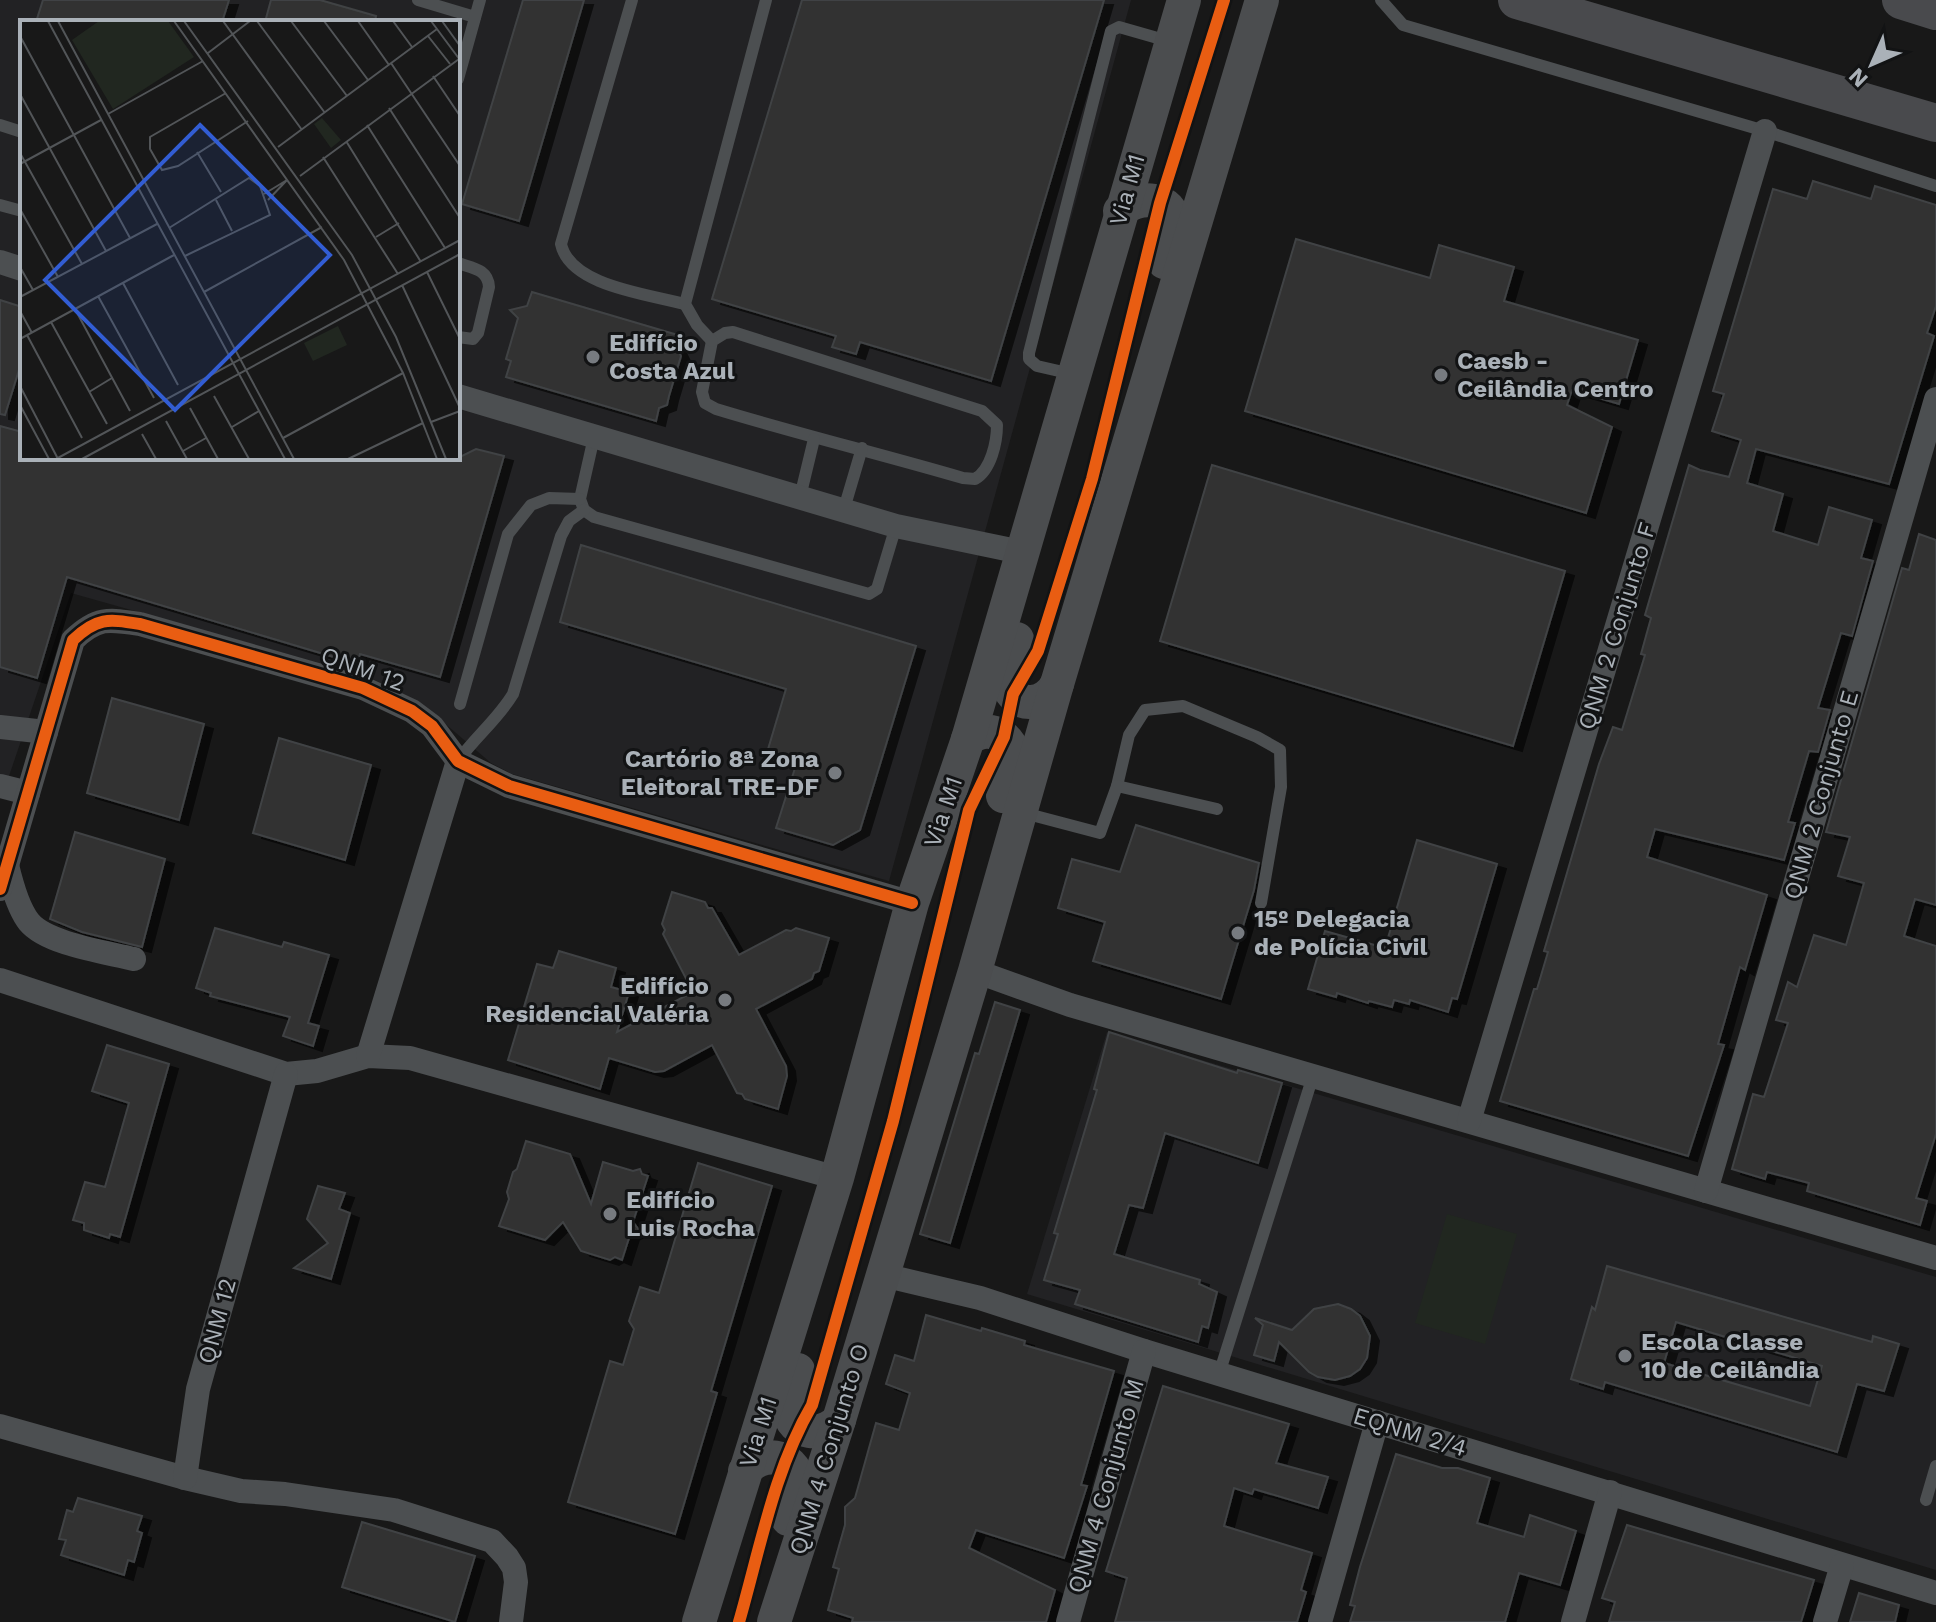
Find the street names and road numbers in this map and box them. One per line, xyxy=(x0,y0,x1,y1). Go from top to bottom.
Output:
street label: Via M1 xyxy=(1103,151,1151,229)
street label: QNM 2 Conjunto F xyxy=(1572,519,1662,733)
street label: QNM 12 xyxy=(317,641,409,697)
street label: QNM 2 Conjunto E xyxy=(1778,687,1864,903)
street label: Via M1 xyxy=(918,773,968,851)
street label: QNM 12 xyxy=(192,1275,242,1367)
street label: QNM 4 Conjunto O xyxy=(784,1340,874,1558)
street label: QNM 4 Conjunto M xyxy=(1062,1376,1150,1596)
street label: Via M1 xyxy=(733,1393,783,1471)
street label: EQNM 2/4 xyxy=(1350,1401,1470,1463)

